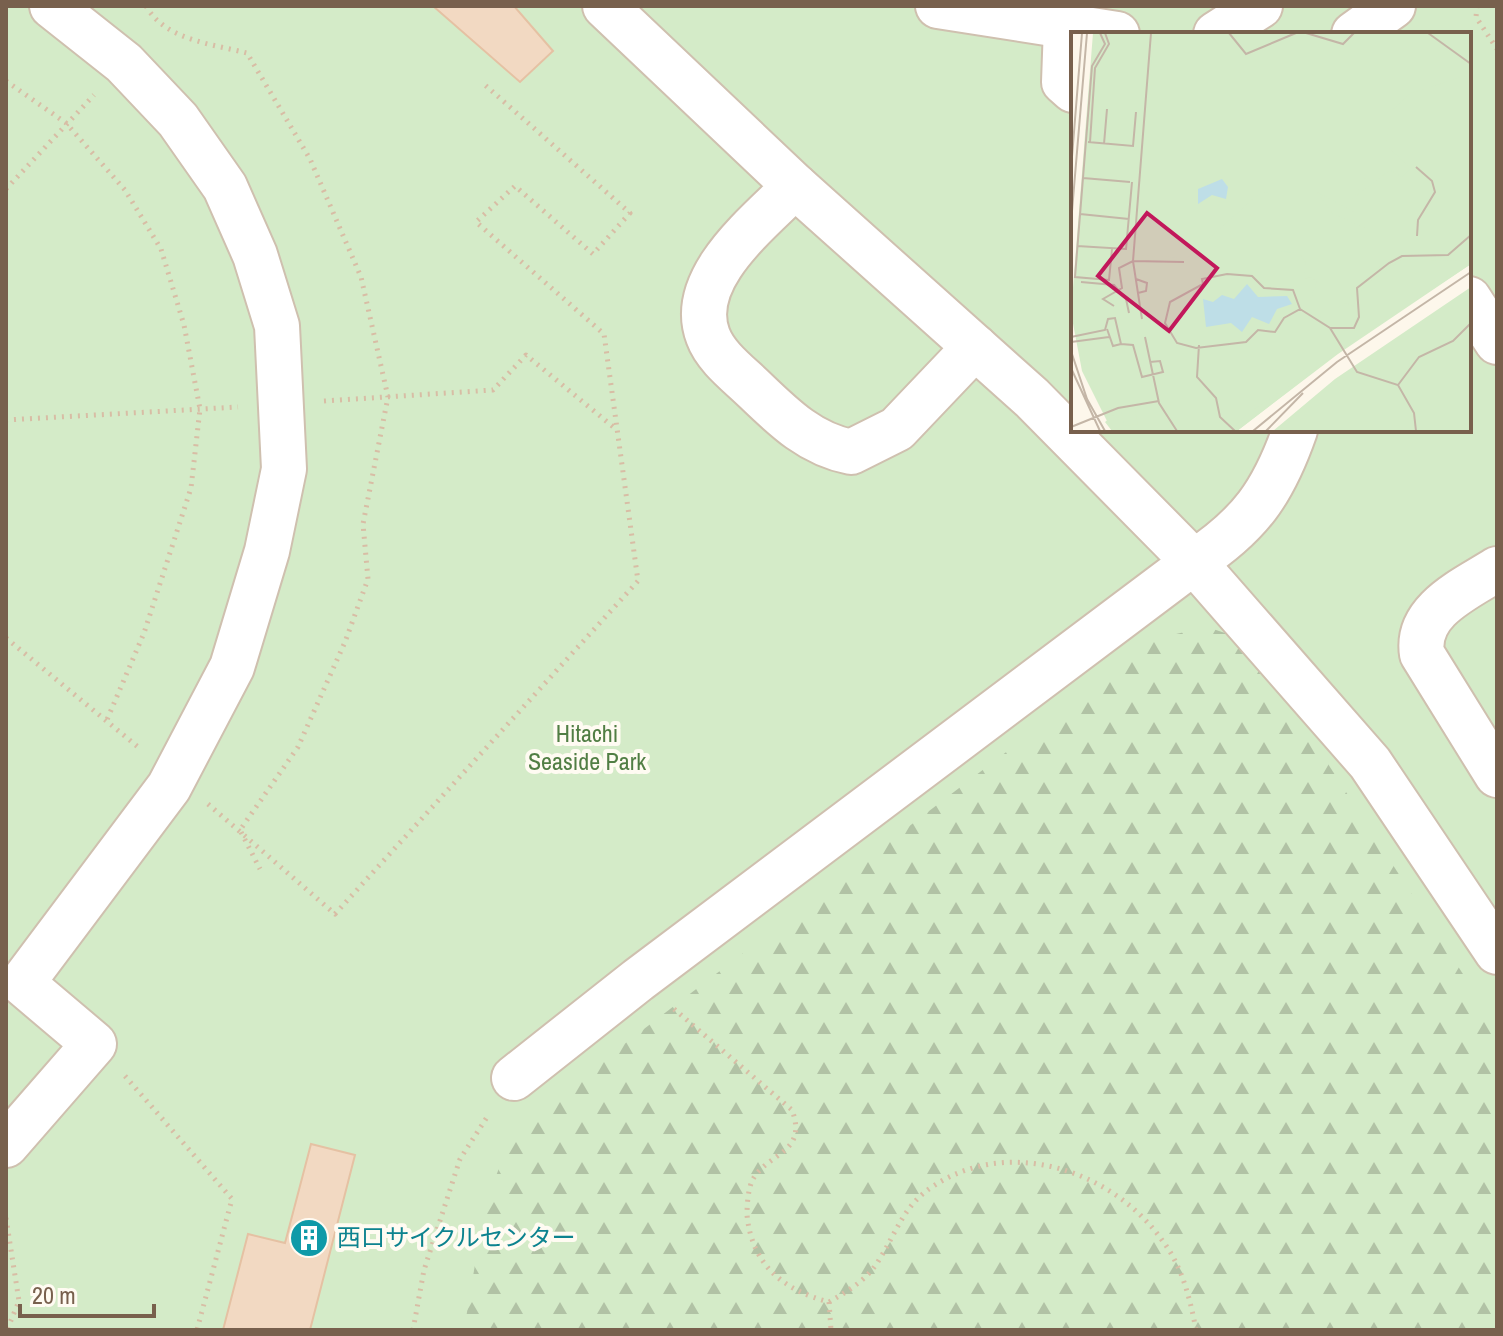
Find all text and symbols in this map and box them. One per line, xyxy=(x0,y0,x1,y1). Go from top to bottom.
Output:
inset map xyxy=(1071,32,1471,432)
park label: Hitachi Seaside Park xyxy=(528,717,646,777)
building icon: 西口サイクルセンター xyxy=(288,1217,330,1259)
place label: 西口サイクルセンター xyxy=(337,1221,576,1253)
scale bar xyxy=(20,1268,154,1318)
text: 20 m xyxy=(32,1279,76,1311)

